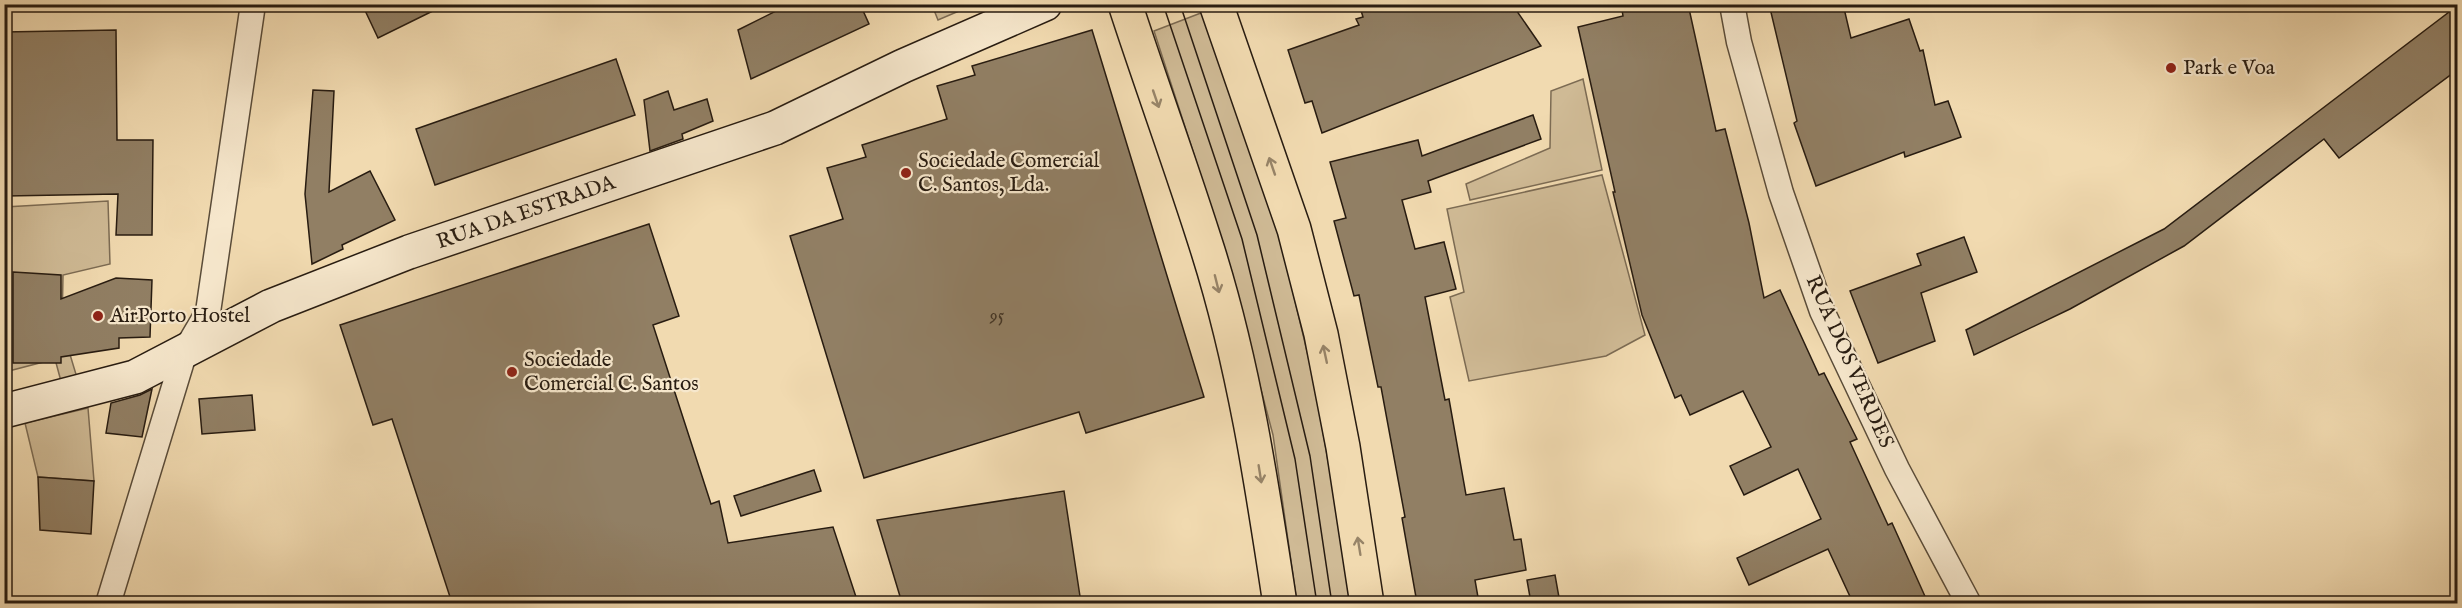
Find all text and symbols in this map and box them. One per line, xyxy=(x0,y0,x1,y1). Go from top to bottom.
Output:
place label: Park e Voa xyxy=(2183,55,2276,82)
marker: Park e Voa xyxy=(2164,61,2178,75)
one-way arrow xyxy=(1152,89,1163,108)
place label: Sociedade Comercial C. Santos, Lda. xyxy=(918,148,1099,199)
one-way arrow xyxy=(1266,157,1277,176)
marker: Sociedade Comercial C. Santos, Lda. xyxy=(899,166,913,180)
street label: RUA DA ESTRADA xyxy=(433,169,620,256)
street label: RUA DOS VERDES xyxy=(1799,271,1899,453)
one-way arrow xyxy=(1211,274,1223,293)
place label: AirPorto Hostel xyxy=(109,303,250,330)
house number: 95 xyxy=(989,305,1005,328)
marker: AirPorto Hostel xyxy=(91,309,105,323)
one-way arrow xyxy=(1318,344,1330,363)
place label: Sociedade Comercial C. Santos xyxy=(524,347,699,398)
marker: Sociedade Comercial C. Santos xyxy=(505,365,519,379)
one-way arrow xyxy=(1255,464,1266,484)
one-way arrow xyxy=(1353,536,1364,556)

